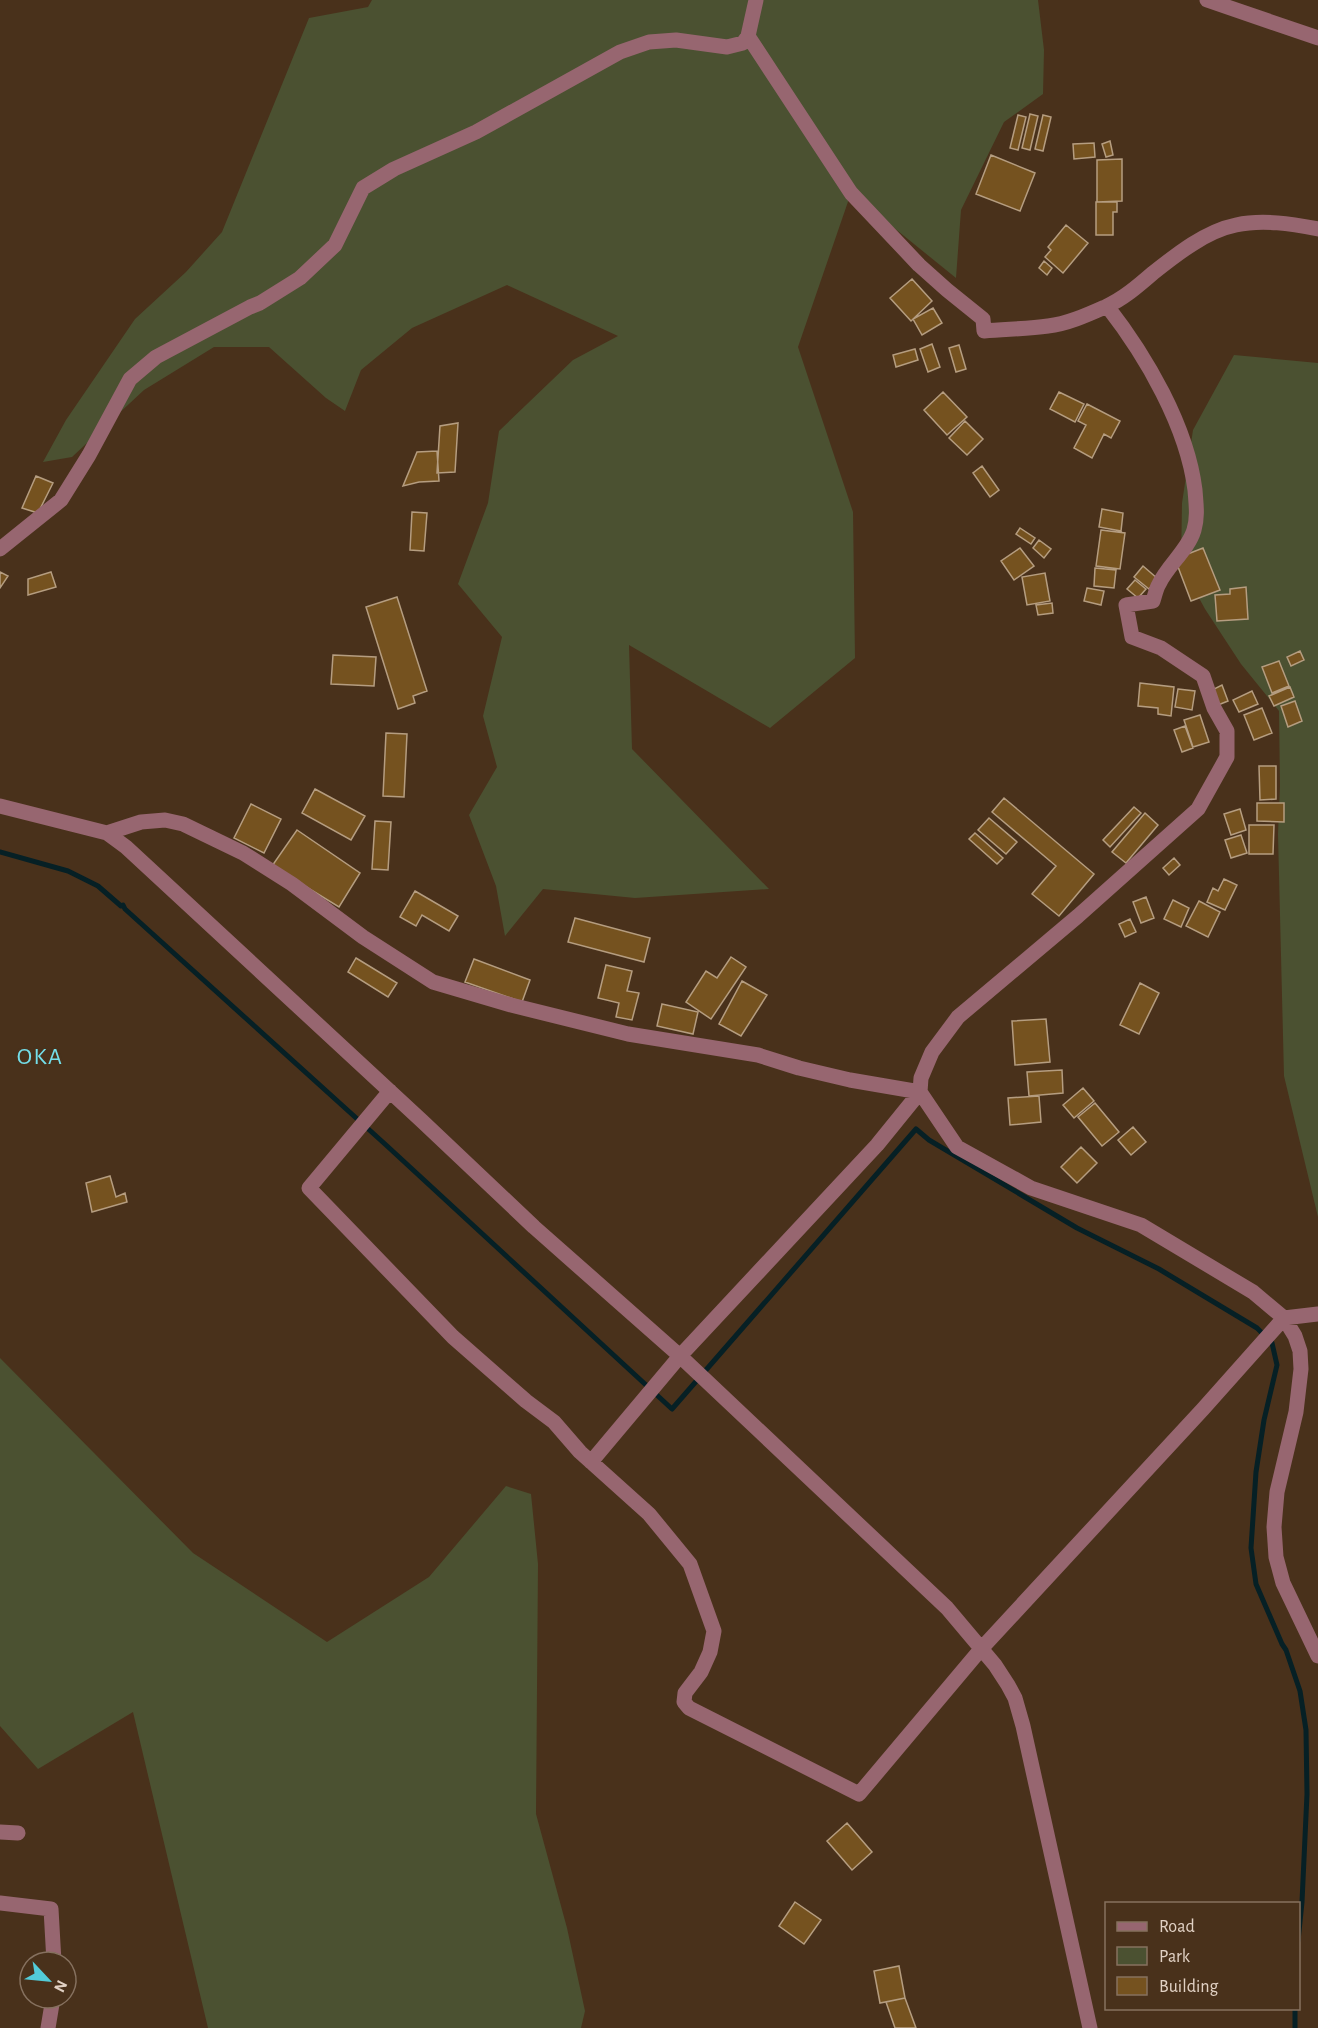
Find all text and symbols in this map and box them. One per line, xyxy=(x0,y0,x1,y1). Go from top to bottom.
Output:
district label: OKA xyxy=(17,1045,63,1069)
legend xyxy=(1105,1902,1300,2010)
text: Road xyxy=(1159,1918,1195,1936)
text: Park xyxy=(1159,1948,1191,1966)
north arrow xyxy=(18,1950,78,2010)
text: N xyxy=(51,1978,70,1995)
text: Building xyxy=(1159,1978,1219,1996)

